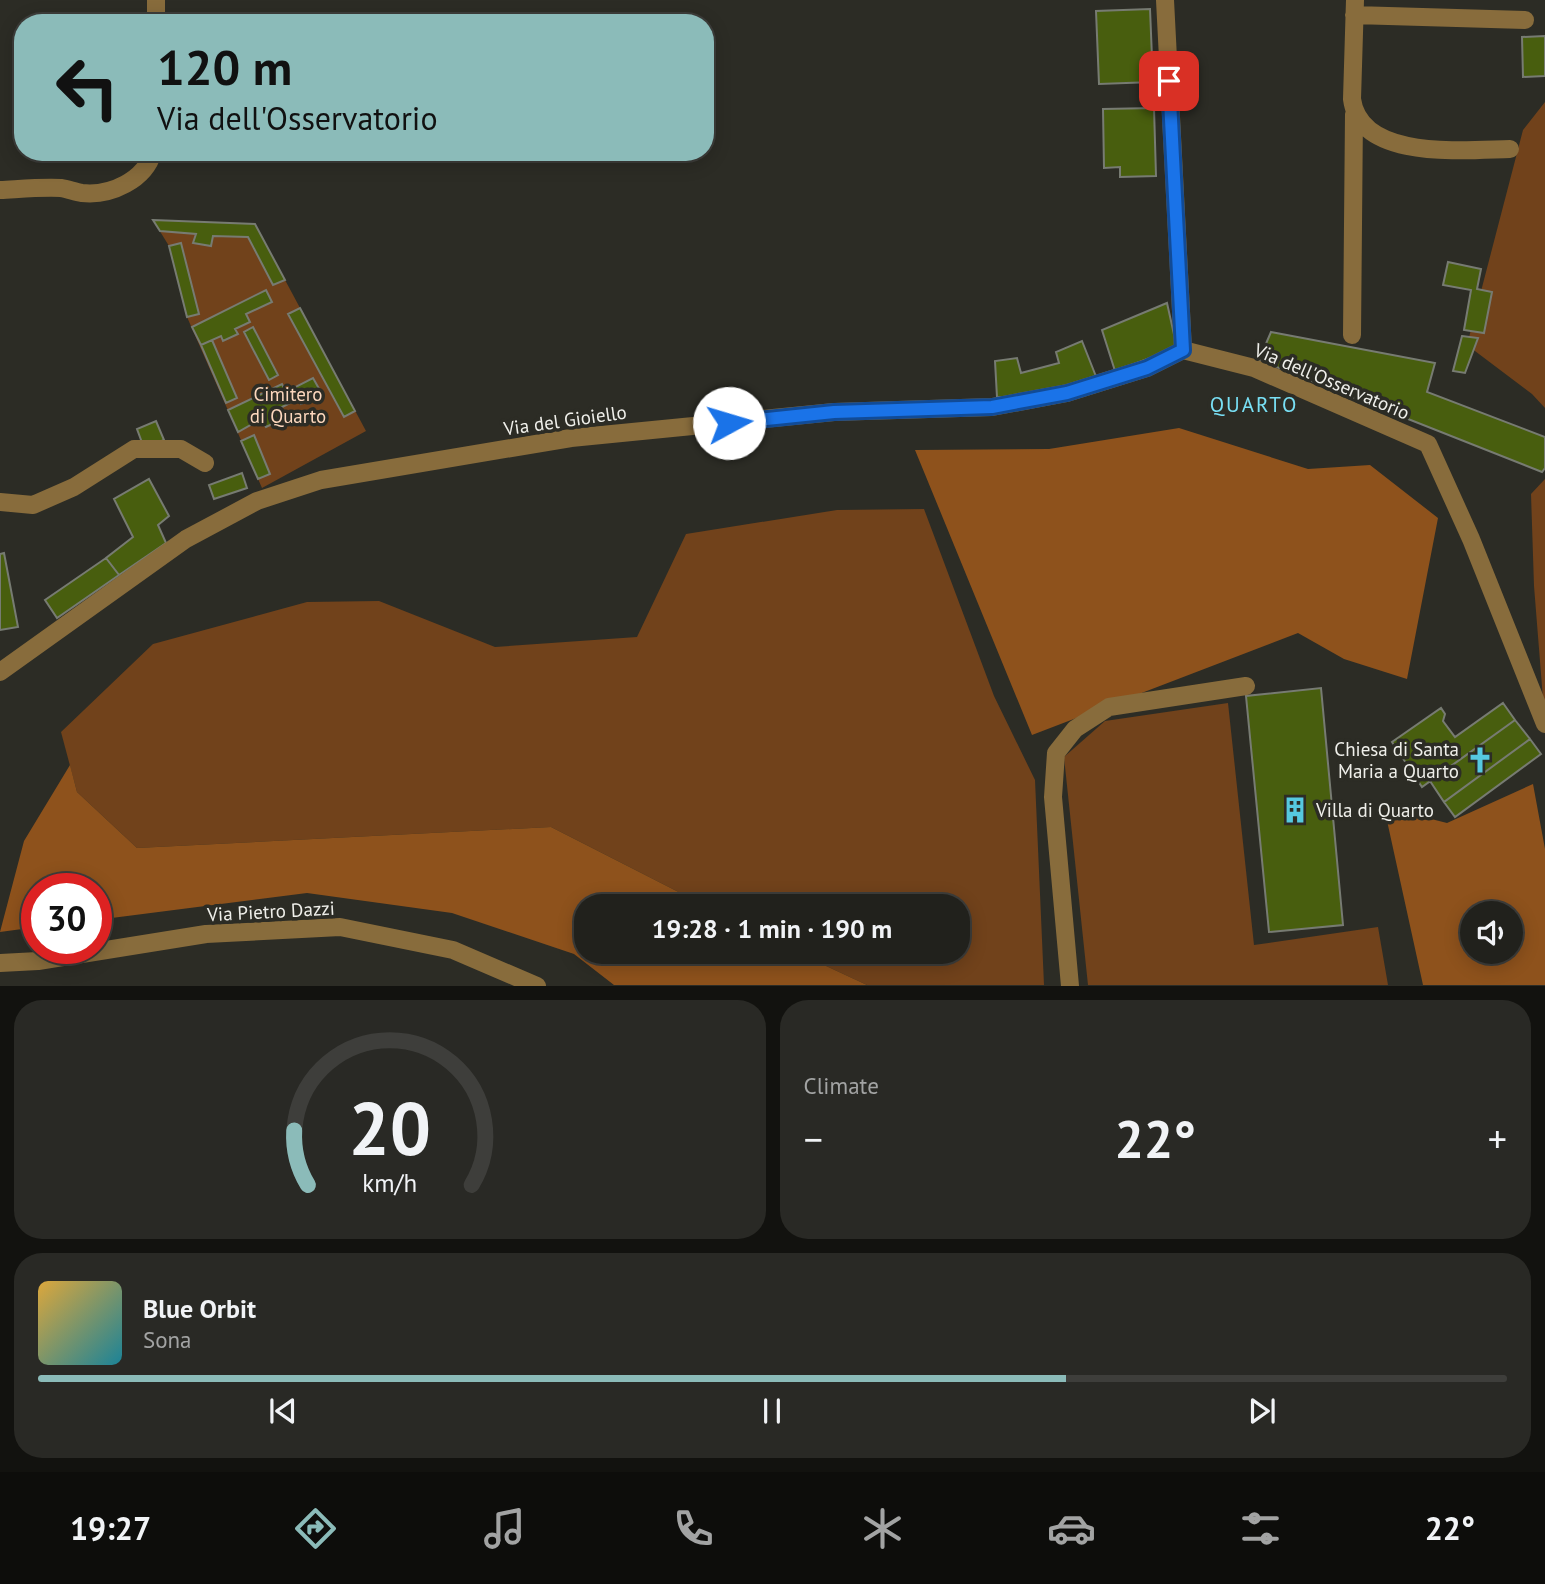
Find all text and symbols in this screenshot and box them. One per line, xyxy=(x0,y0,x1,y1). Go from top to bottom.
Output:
text: 120 m xyxy=(157,35,292,99)
icon: left xyxy=(42,42,133,133)
pin xyxy=(1139,51,1199,111)
icon: arrive xyxy=(1150,62,1188,100)
text: Via dell'Osservatorio xyxy=(157,97,438,139)
street label: Via dell'Osservatorio xyxy=(1250,337,1413,425)
park label: Cimitero di Quarto xyxy=(250,382,326,428)
position arrow xyxy=(692,386,766,460)
district label: QUARTO xyxy=(1210,391,1298,418)
street label: Via del Gioiello xyxy=(501,400,628,441)
place label: Chiesa di Santa Maria a Quarto xyxy=(1334,737,1459,783)
church icon: Chiesa di Santa Maria a Quarto xyxy=(1465,745,1495,775)
building icon: Villa di Quarto xyxy=(1280,795,1310,825)
place label: Villa di Quarto xyxy=(1315,798,1434,822)
speed limit sign: 30 xyxy=(21,873,112,964)
street label: Via Pietro Dazzi xyxy=(206,896,335,926)
map controls xyxy=(1460,901,1523,964)
button: sound xyxy=(1460,901,1523,964)
text: 19:28 · 1 min · 190 m xyxy=(652,912,892,945)
text: Climate xyxy=(804,1071,879,1100)
text: 20 xyxy=(348,1082,431,1176)
text: 22° xyxy=(1114,1105,1196,1172)
text: − xyxy=(804,1114,823,1163)
text: + xyxy=(1488,1114,1507,1163)
text: km/h xyxy=(362,1167,417,1199)
text: Blue Orbit xyxy=(143,1292,256,1325)
text: Sona xyxy=(143,1325,192,1354)
icon: previous xyxy=(264,1392,302,1430)
icon: pause xyxy=(753,1392,791,1430)
icon: next xyxy=(1243,1392,1281,1430)
icon: directions xyxy=(291,1504,340,1553)
icon: music xyxy=(480,1504,529,1553)
icon: phone xyxy=(669,1504,718,1553)
icon: climate xyxy=(858,1504,907,1553)
icon: car xyxy=(1047,1504,1096,1553)
icon: filters xyxy=(1236,1504,1285,1553)
text: 19:27 xyxy=(70,1507,151,1549)
text: 22° xyxy=(1425,1507,1475,1549)

